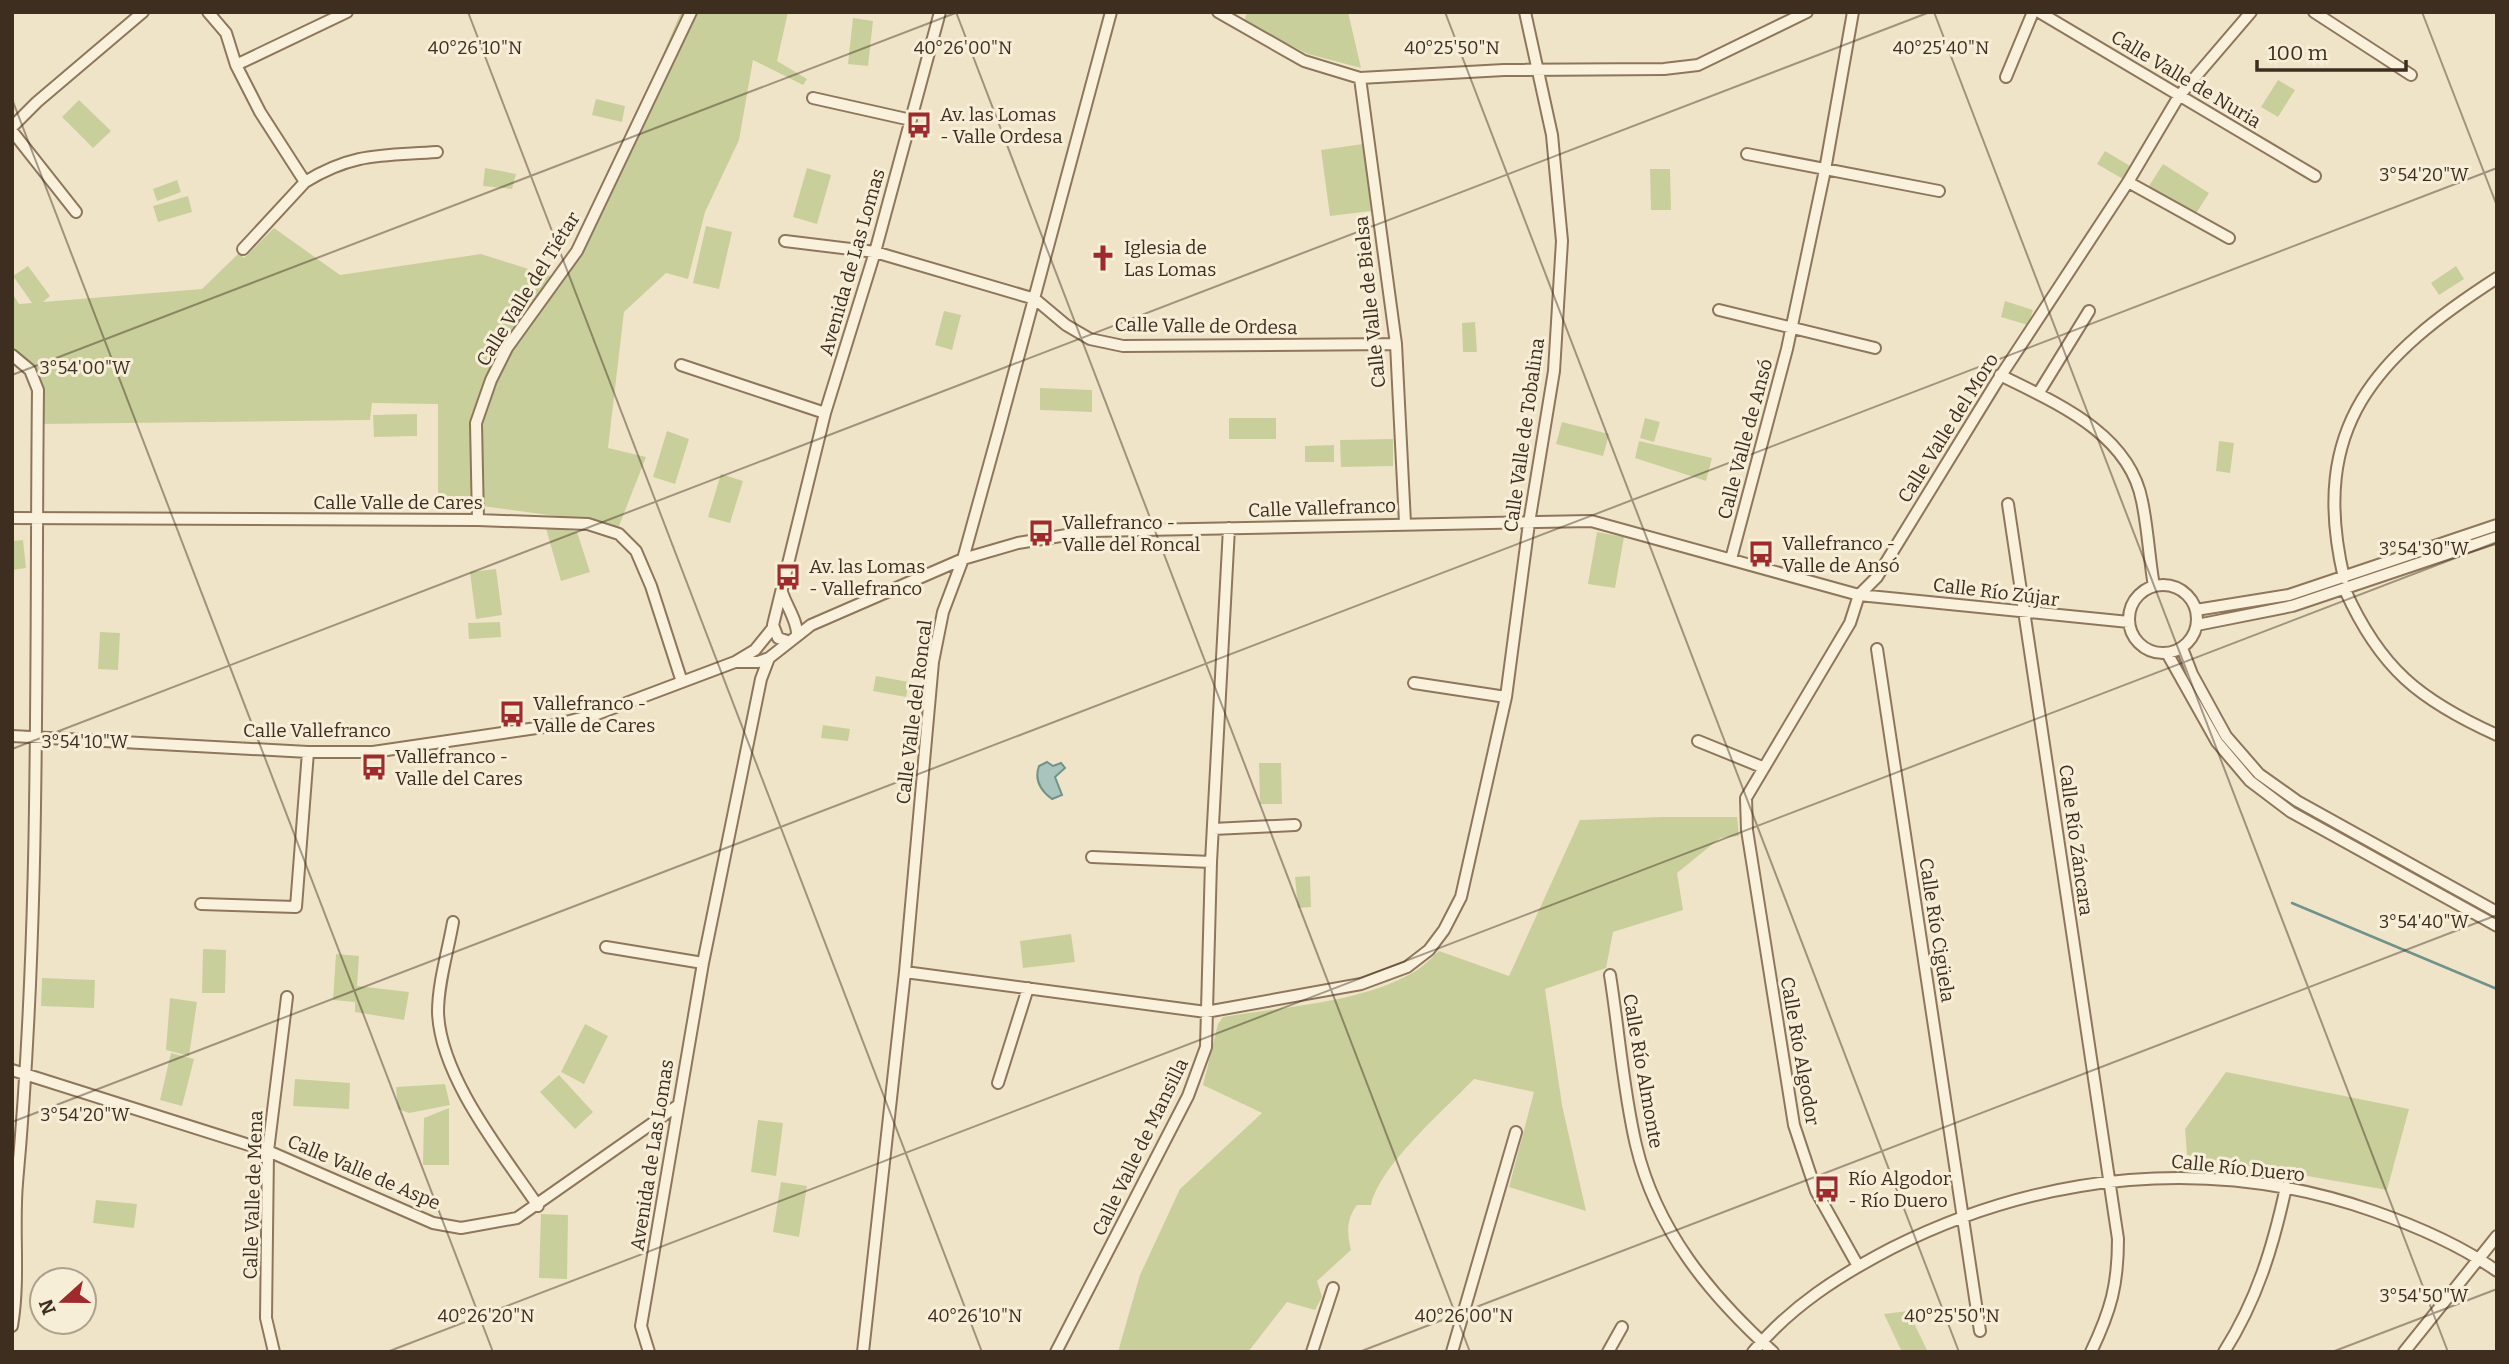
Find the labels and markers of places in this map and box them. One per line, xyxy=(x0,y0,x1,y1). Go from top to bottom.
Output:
place label: Av. las Lomas - Valle Ordesa xyxy=(940,103,1063,148)
bus stop icon: Av. las Lomas - Valle Ordesa xyxy=(904,110,934,140)
place label: Iglesia de Las Lomas xyxy=(1124,236,1216,281)
church icon: Iglesia de Las Lomas xyxy=(1088,243,1118,273)
place label: Vallefranco - Valle del Roncal xyxy=(1062,511,1200,556)
bus stop icon: Vallefranco - Valle del Roncal xyxy=(1026,518,1056,548)
place label: Vallefranco - Valle de Ansó xyxy=(1782,532,1900,577)
bus stop icon: Vallefranco - Valle de Ansó xyxy=(1746,539,1776,569)
place label: Av. las Lomas - Vallefranco xyxy=(809,555,925,600)
bus stop icon: Av. las Lomas - Vallefranco xyxy=(773,562,803,592)
place label: Vallefranco - Valle de Cares xyxy=(533,692,655,737)
bus stop icon: Vallefranco - Valle de Cares xyxy=(497,699,527,729)
place label: Vallefranco - Valle del Cares xyxy=(395,745,523,790)
bus stop icon: Vallefranco - Valle del Cares xyxy=(359,752,389,782)
place label: Río Algodor - Río Duero xyxy=(1848,1167,1952,1212)
bus stop icon: Río Algodor - Río Duero xyxy=(1812,1174,1842,1204)

